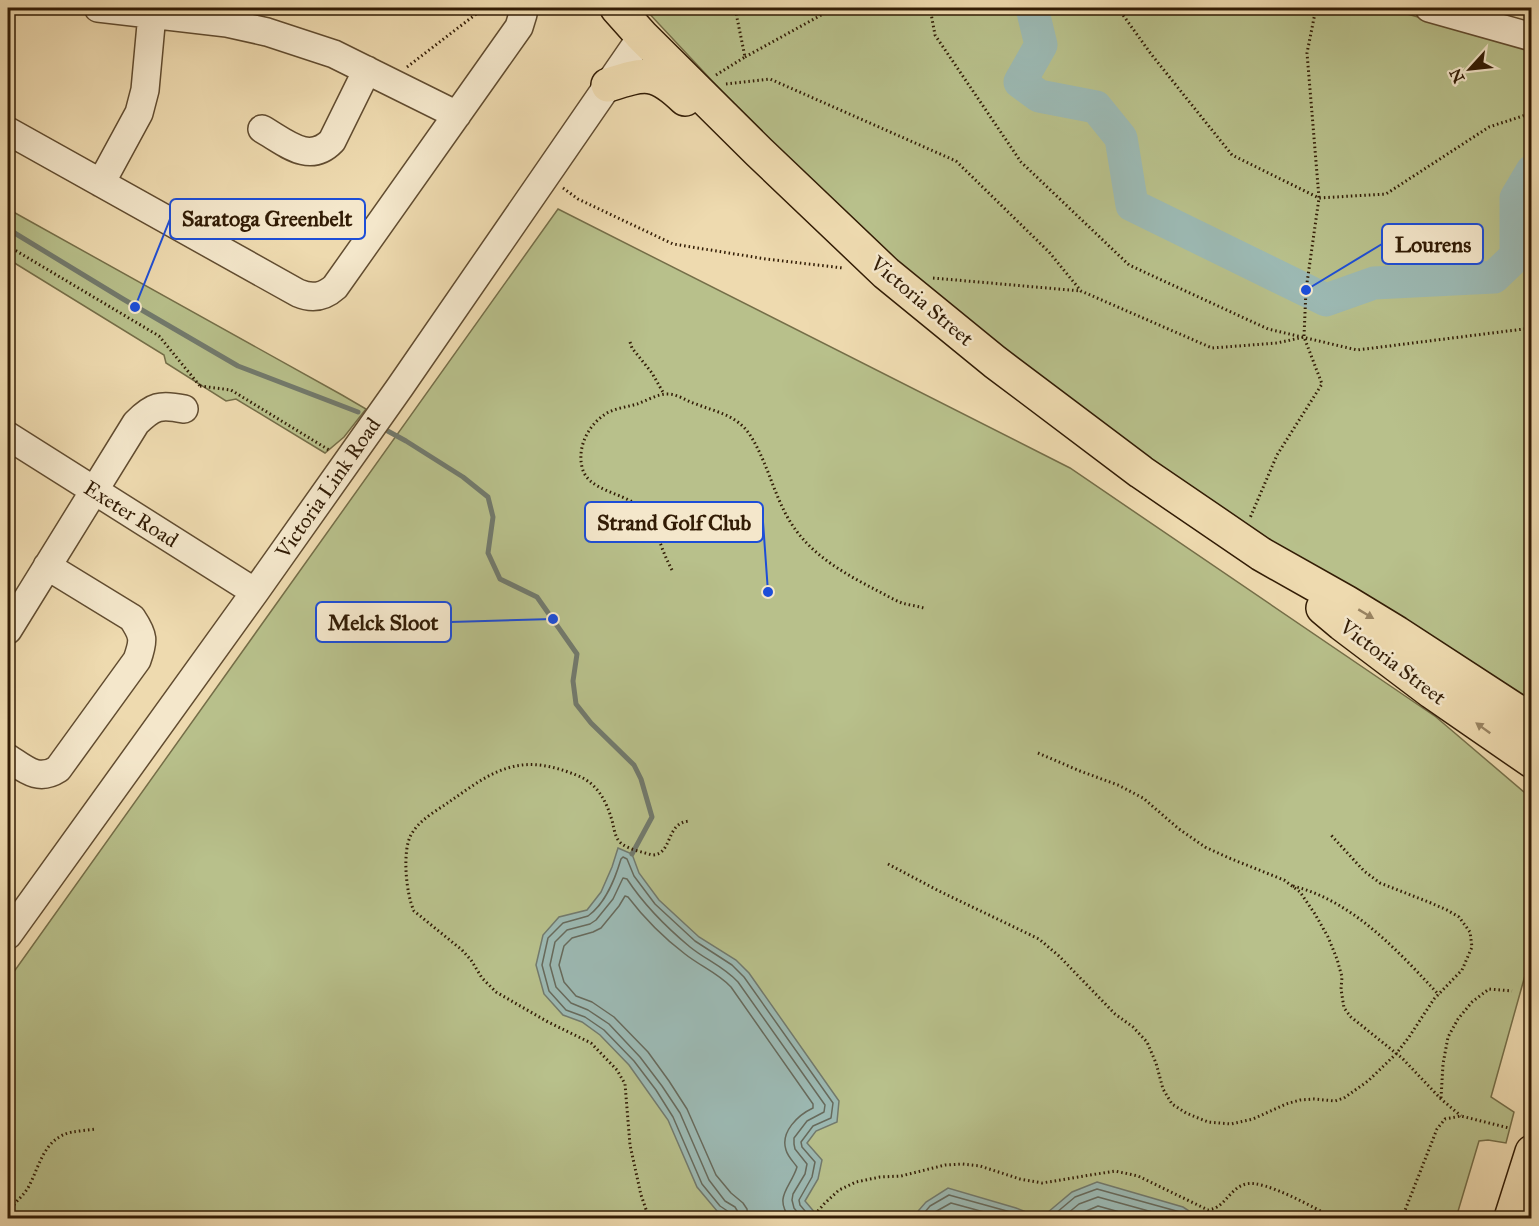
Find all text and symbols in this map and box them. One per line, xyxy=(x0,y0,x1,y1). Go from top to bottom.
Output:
north arrow xyxy=(1440,39,1500,99)
text: N xyxy=(1445,65,1469,86)
callout: Saratoga Greenbelt xyxy=(170,199,365,239)
text: Saratoga Greenbelt xyxy=(182,205,353,232)
callout: Lourens xyxy=(1382,224,1483,264)
text: Lourens xyxy=(1395,231,1471,258)
street label: Victoria Street xyxy=(864,250,979,352)
street label: Victoria Link Road xyxy=(269,412,387,564)
street label: Exeter Road xyxy=(79,475,183,553)
callout: Strand Golf Club xyxy=(585,502,763,542)
text: Strand Golf Club xyxy=(597,509,751,536)
callout: Melck Sloot xyxy=(316,602,451,642)
text: Melck Sloot xyxy=(328,609,438,636)
one-way arrow xyxy=(1358,609,1375,619)
street label: Victoria Street xyxy=(1334,613,1452,711)
one-way arrow xyxy=(1476,722,1492,734)

